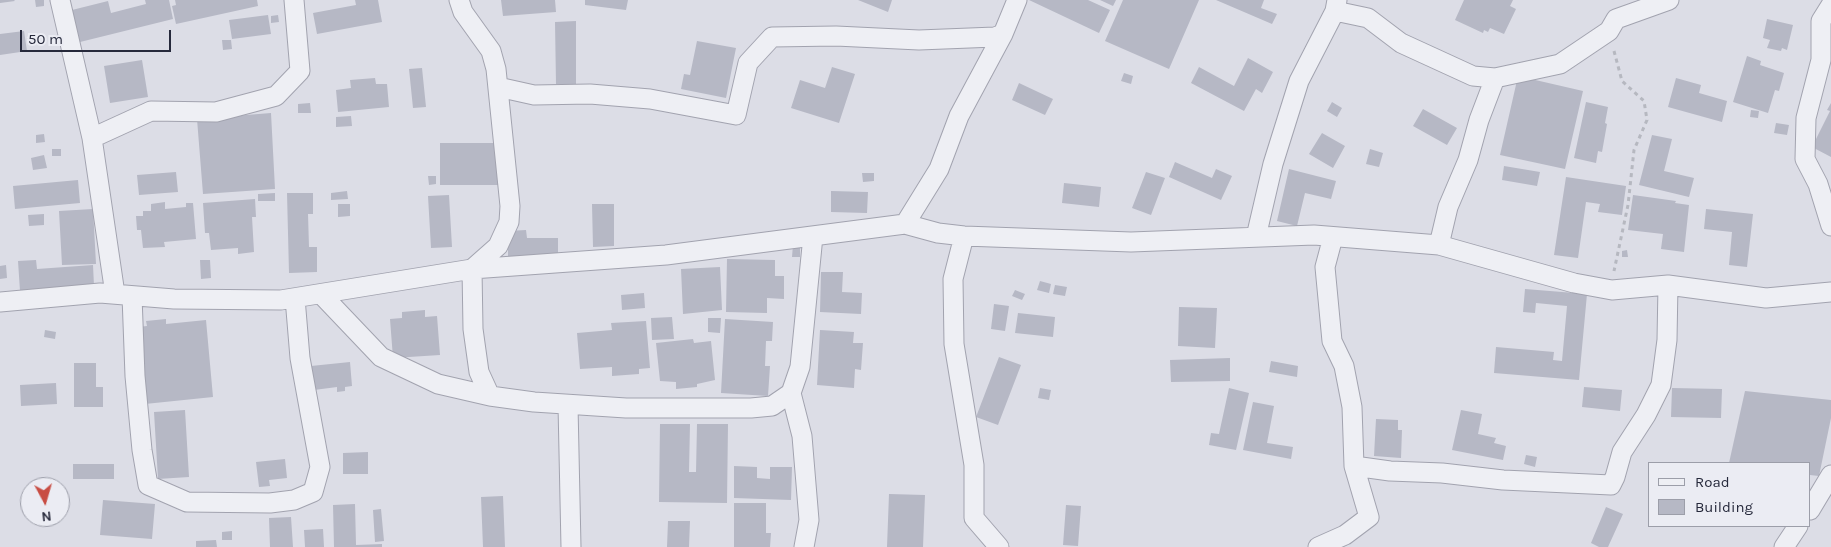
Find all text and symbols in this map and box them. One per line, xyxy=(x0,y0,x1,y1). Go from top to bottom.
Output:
scale bar xyxy=(22,20,174,52)
text: 50 m xyxy=(28,30,63,48)
legend xyxy=(1648,462,1811,527)
text: Road xyxy=(1695,473,1730,491)
north arrow xyxy=(20,477,70,527)
text: Building xyxy=(1695,498,1753,516)
text: N xyxy=(41,507,52,525)

